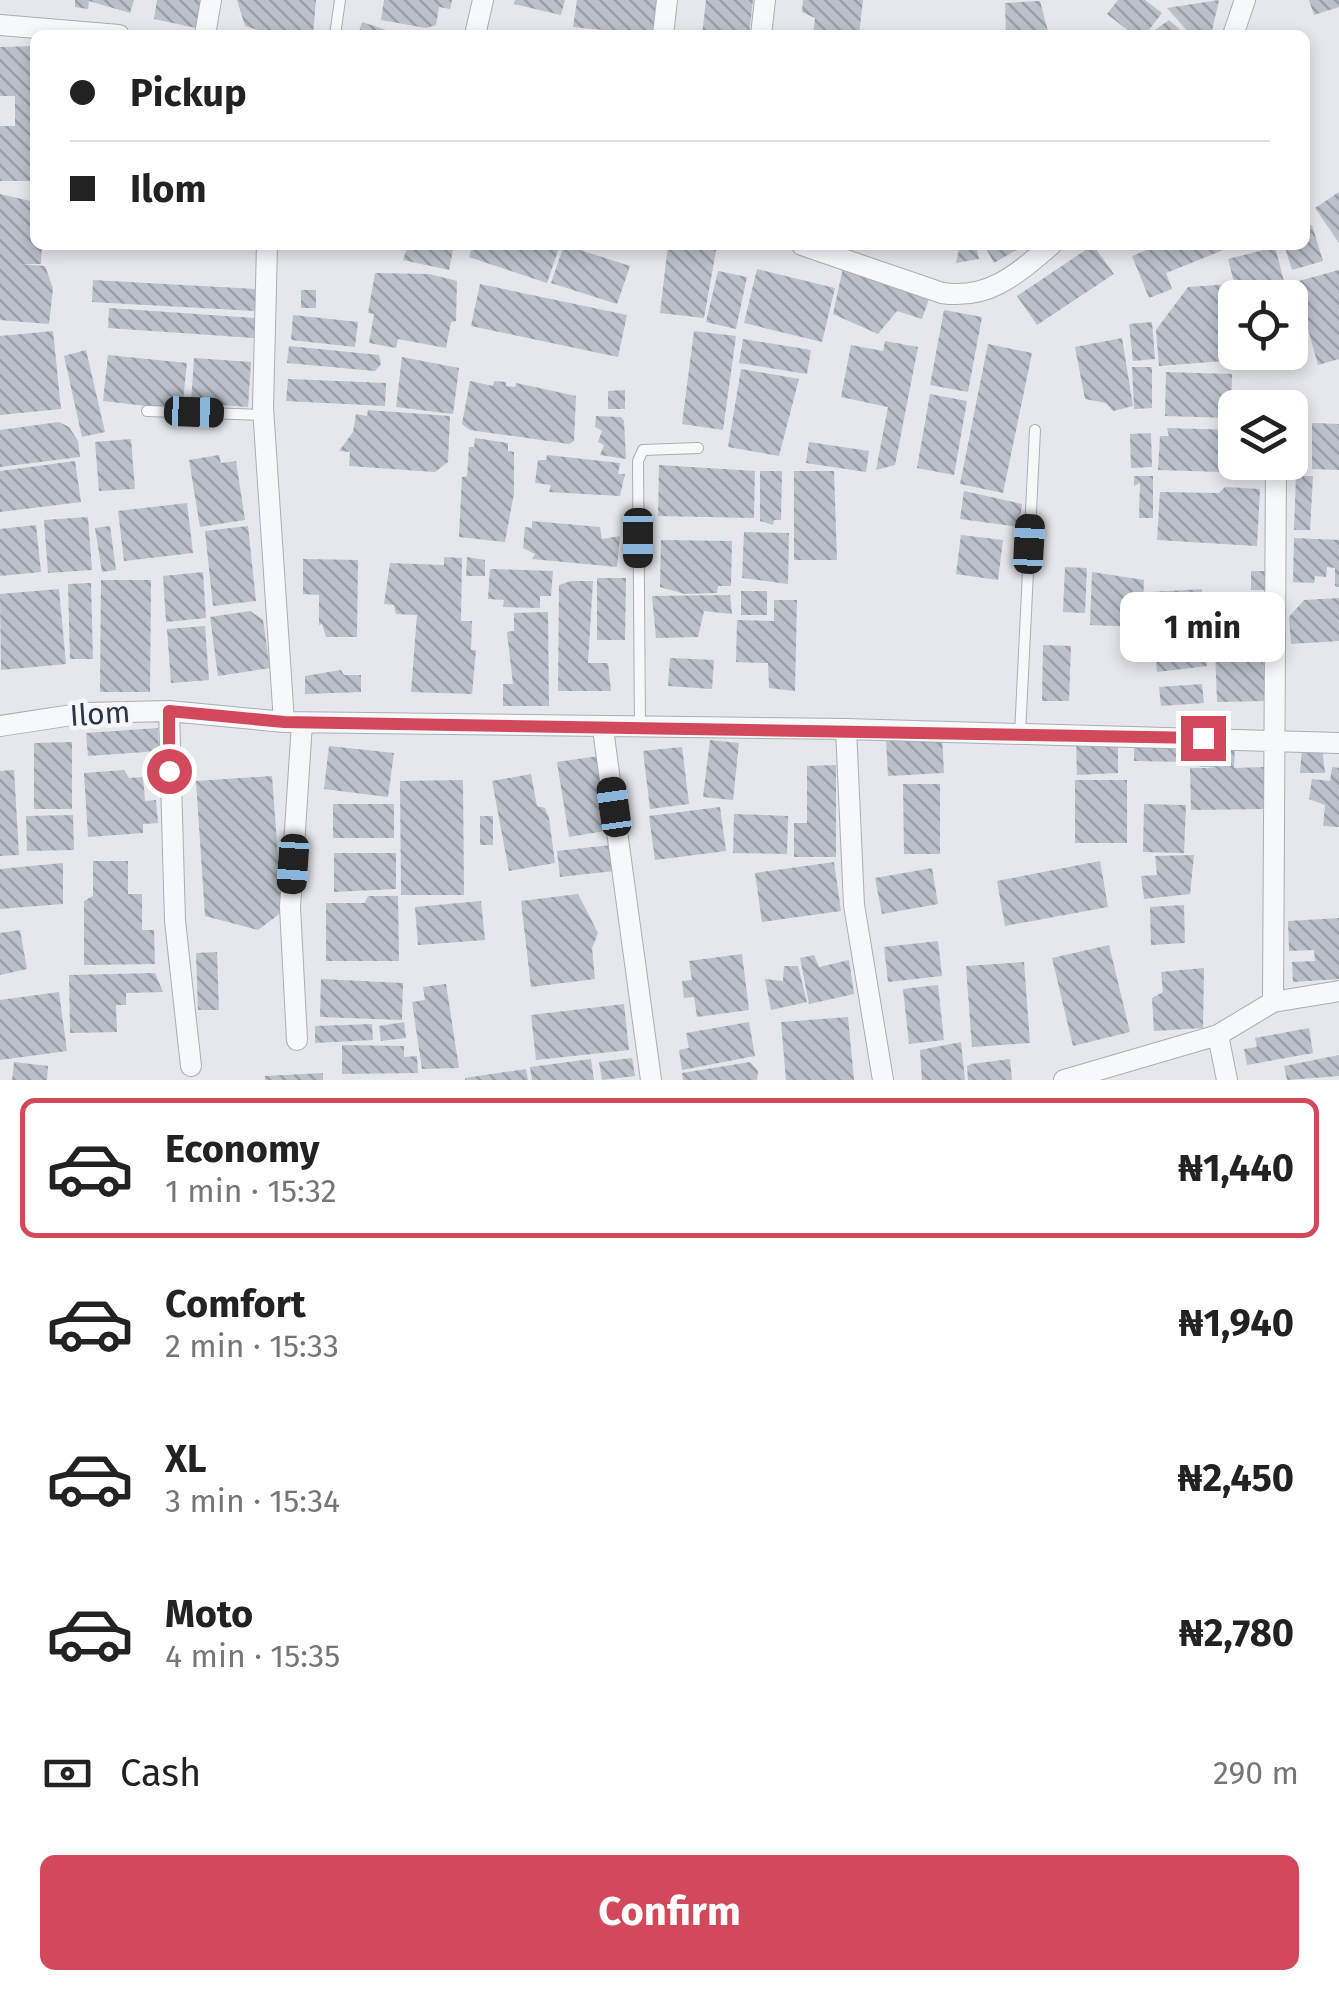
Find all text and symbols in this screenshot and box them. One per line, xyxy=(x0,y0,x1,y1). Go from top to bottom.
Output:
text: Pickup xyxy=(130,70,247,116)
text: Ilom xyxy=(130,166,207,212)
map controls xyxy=(1218,280,1308,480)
button: locate xyxy=(1218,280,1308,370)
button: layers xyxy=(1218,390,1308,480)
car xyxy=(163,396,225,428)
car xyxy=(623,508,653,568)
car xyxy=(1012,513,1046,575)
callout: 1 min xyxy=(1120,593,1286,663)
text: 1 min xyxy=(1164,608,1241,646)
street label: Ilom xyxy=(68,694,132,734)
route end xyxy=(1181,716,1226,761)
route start xyxy=(147,749,192,794)
car xyxy=(595,775,633,839)
car xyxy=(276,833,310,895)
icon: car xyxy=(45,1123,135,1213)
text: Economy xyxy=(165,1126,320,1172)
text: ₦1,440 xyxy=(1178,1145,1294,1191)
text: 1 min · 15:32 xyxy=(165,1172,337,1210)
icon: car xyxy=(45,1278,135,1368)
text: Comfort xyxy=(165,1281,306,1327)
text: ₦1,940 xyxy=(1179,1300,1294,1346)
text: 2 min · 15:33 xyxy=(165,1327,339,1365)
icon: car xyxy=(45,1433,135,1523)
text: XL xyxy=(165,1436,207,1482)
text: ₦2,450 xyxy=(1177,1455,1294,1501)
text: 3 min · 15:34 xyxy=(165,1482,340,1520)
icon: car xyxy=(45,1588,135,1678)
text: Moto xyxy=(165,1591,253,1637)
text: ₦2,780 xyxy=(1179,1610,1294,1656)
text: 4 min · 15:35 xyxy=(165,1637,340,1675)
icon: cash xyxy=(40,1746,95,1801)
text: Cash xyxy=(120,1750,201,1796)
text: 290 m xyxy=(1213,1754,1299,1792)
button: Confirm xyxy=(40,1855,1299,1970)

